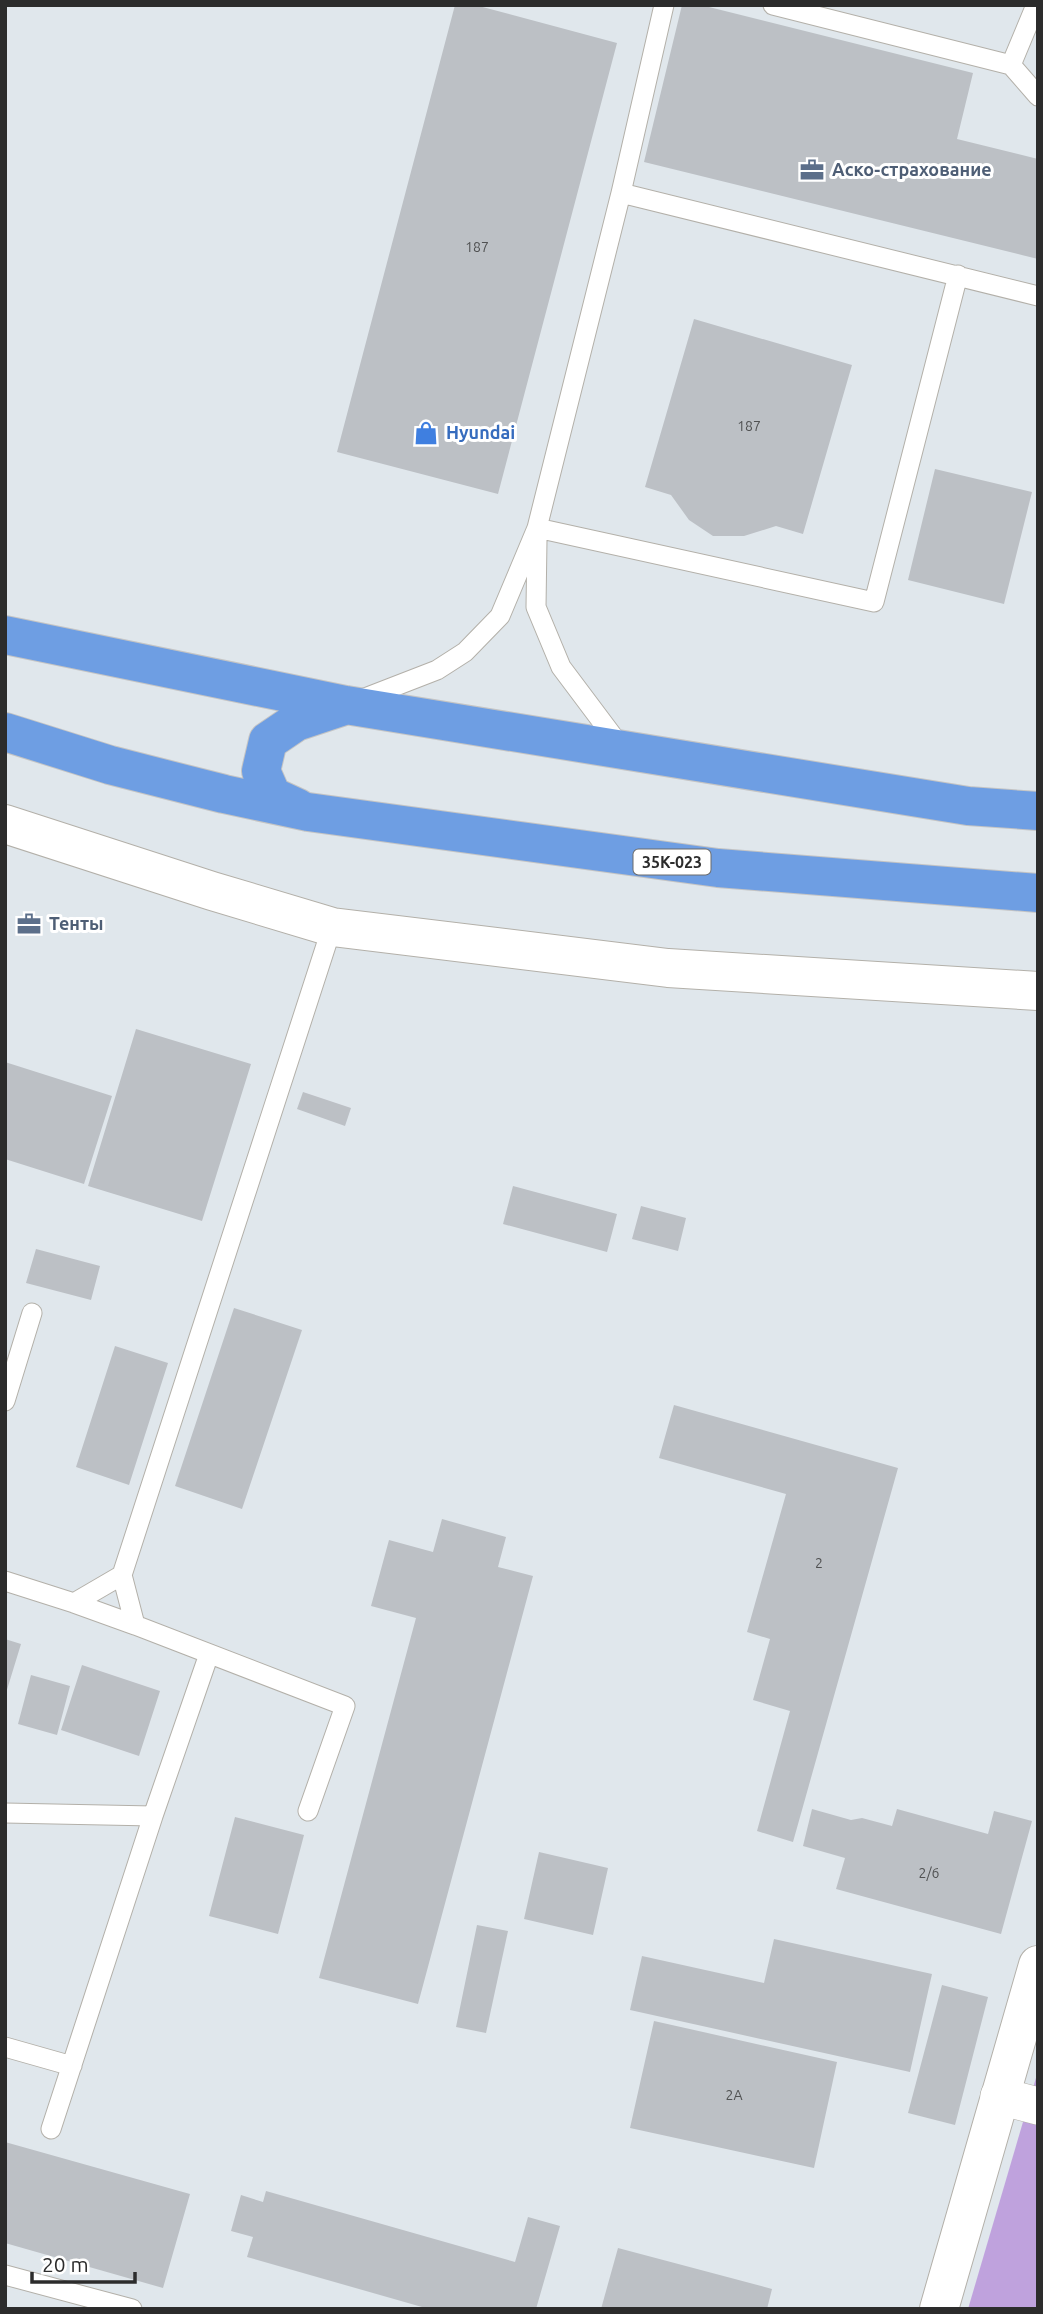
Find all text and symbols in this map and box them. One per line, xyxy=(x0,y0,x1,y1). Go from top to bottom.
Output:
office icon: Аско-страхование xyxy=(798,156,826,184)
place label: Аско-страхование xyxy=(832,159,992,179)
house number: 187 xyxy=(465,239,489,255)
house number: 187 xyxy=(737,418,761,434)
shop icon: Hyundai xyxy=(412,419,440,447)
place label: Hyundai xyxy=(446,422,515,442)
road number: 35К-023 xyxy=(634,849,710,874)
office icon: Тенты xyxy=(15,910,43,938)
place label: Тенты xyxy=(49,913,104,933)
house number: 2 xyxy=(815,1555,823,1571)
house number: 2/6 xyxy=(919,1865,940,1881)
house number: 2А xyxy=(726,2087,743,2103)
scale bar xyxy=(32,2240,135,2284)
text: 20 m xyxy=(42,2252,89,2276)

